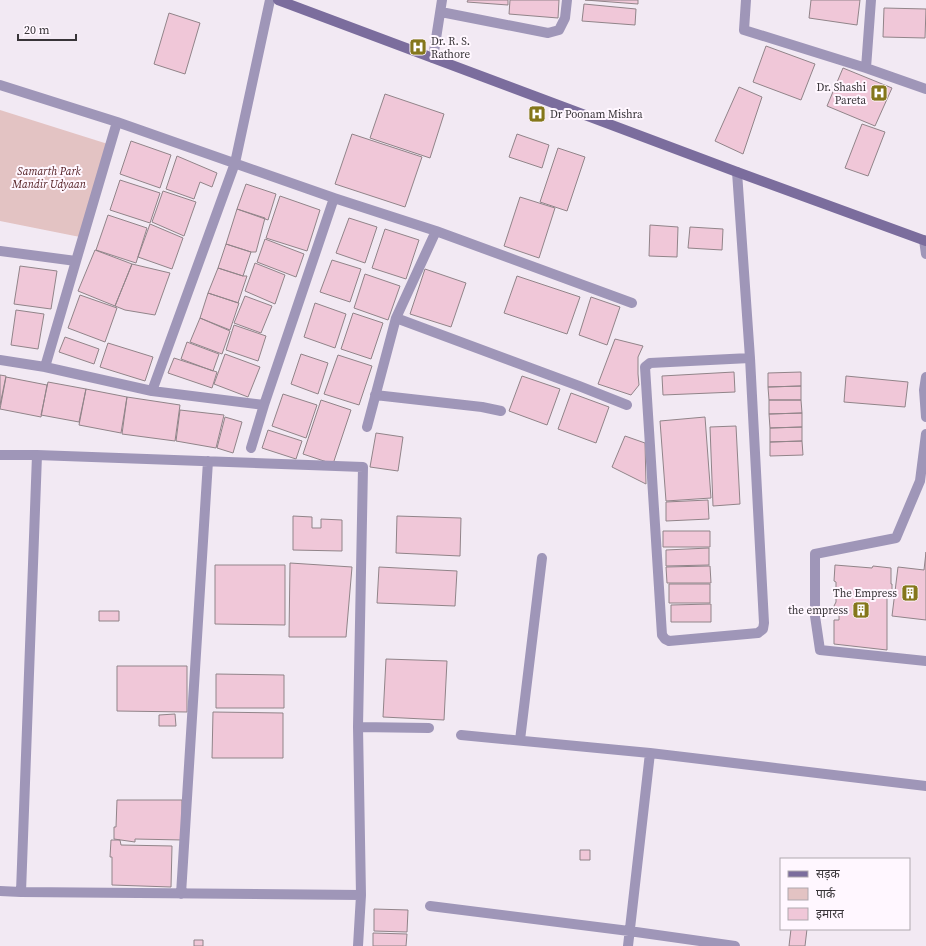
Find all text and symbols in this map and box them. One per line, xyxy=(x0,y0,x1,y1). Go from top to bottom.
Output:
scale bar xyxy=(18,16,76,42)
text: 20 m xyxy=(24,22,50,38)
place label: Dr. R. S. Rathore xyxy=(431,34,471,62)
hospital icon: Dr. R. S. Rathore xyxy=(408,37,428,57)
place label: Dr. Shashi Pareta xyxy=(816,80,866,108)
hospital icon: Dr. Shashi Pareta xyxy=(869,83,889,103)
hospital icon: Dr Poonam Mishra xyxy=(527,104,547,124)
place label: Dr Poonam Mishra xyxy=(550,107,643,122)
park label: Samarth Park Mandir Udyaan xyxy=(11,164,87,192)
building icon: The Empress xyxy=(900,583,920,603)
place label: The Empress xyxy=(833,586,897,601)
building icon: the empress xyxy=(851,600,871,620)
place label: the empress xyxy=(788,603,848,618)
legend xyxy=(780,858,910,930)
text: सड़क xyxy=(816,866,841,882)
text: पार्क xyxy=(816,886,836,902)
text: इमारत xyxy=(816,906,845,922)

